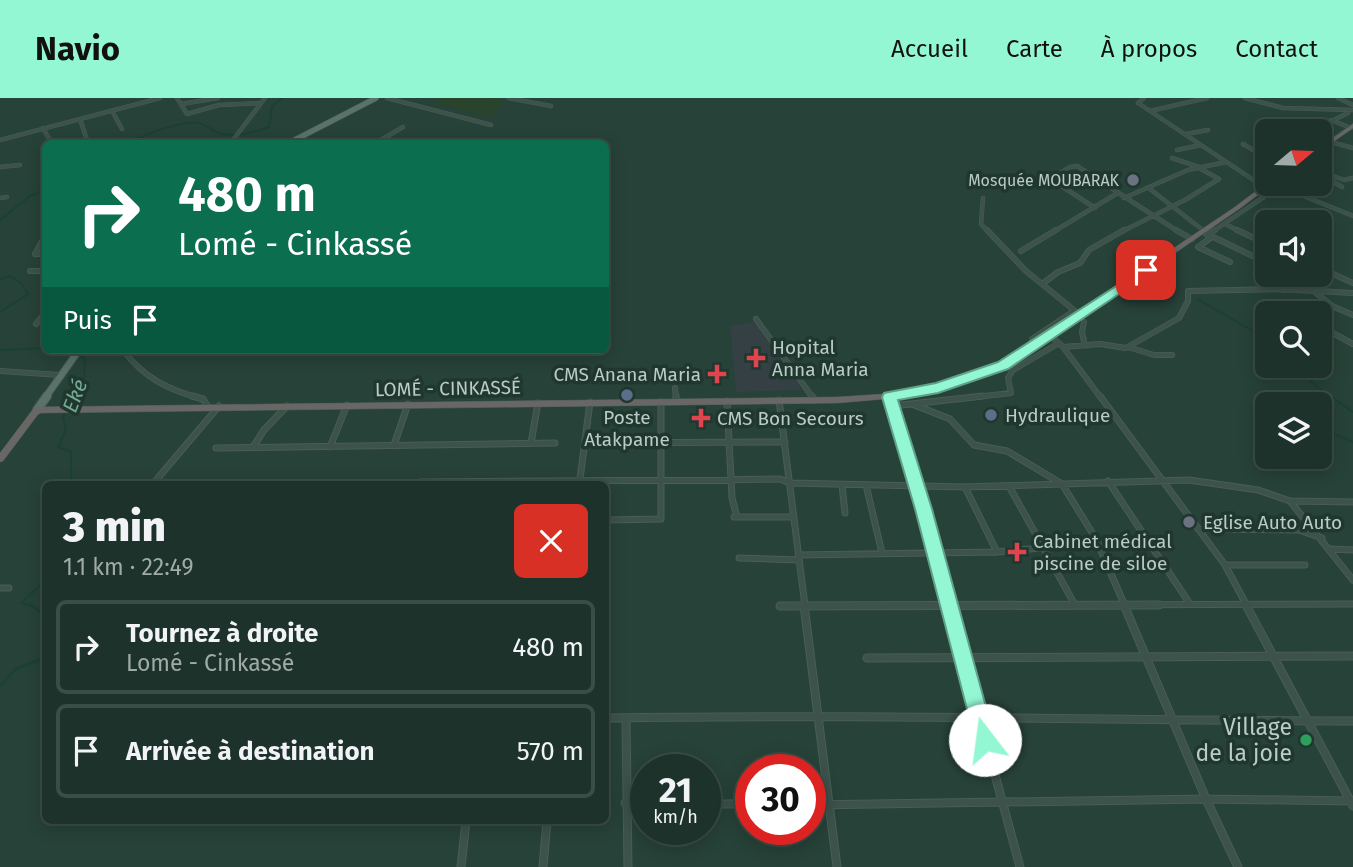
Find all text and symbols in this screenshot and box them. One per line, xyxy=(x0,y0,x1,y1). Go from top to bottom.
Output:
text: Navio xyxy=(35,29,120,69)
text: Accueil xyxy=(891,35,968,63)
text: Carte xyxy=(1006,35,1063,63)
text: À propos xyxy=(1101,35,1197,63)
text: Contact xyxy=(1235,35,1318,63)
north arrow xyxy=(1255,119,1332,196)
map controls xyxy=(1255,119,1332,469)
text: 480 m xyxy=(178,165,316,224)
icon: right xyxy=(63,168,154,259)
place label: Mosquée MOUBARAK xyxy=(968,171,1120,190)
marker: Mosquée MOUBARAK xyxy=(1125,172,1141,188)
button: sound xyxy=(1255,210,1332,287)
text: Lomé - Cinkassé xyxy=(178,225,412,263)
pin xyxy=(1116,240,1176,300)
icon: arrive xyxy=(1127,251,1165,289)
icon: arrive xyxy=(126,301,164,339)
button: search xyxy=(1255,301,1332,378)
text: Puis xyxy=(63,305,112,336)
place label: Hopital Anna Maria xyxy=(772,336,869,381)
marker: Hopital Anna Maria xyxy=(746,348,766,368)
place label: CMS Anana Maria xyxy=(554,363,701,386)
marker: CMS Anana Maria xyxy=(707,364,727,384)
water label: Eké xyxy=(57,376,93,416)
street label: LOMÉ - CINKASSÉ xyxy=(375,376,521,401)
marker: Poste Atakpame xyxy=(619,387,635,403)
button: layers xyxy=(1255,392,1332,469)
place label: Hydraulique xyxy=(1005,404,1110,427)
place label: Poste Atakpame xyxy=(584,406,670,451)
place label: CMS Bon Secours xyxy=(717,407,864,430)
marker: Hydraulique xyxy=(983,407,999,423)
marker: CMS Bon Secours xyxy=(691,408,711,428)
text: 3 min xyxy=(63,502,166,552)
button: close xyxy=(514,504,588,578)
place label: Eglise Auto Auto xyxy=(1203,511,1342,534)
marker: Eglise Auto Auto xyxy=(1181,514,1197,530)
place label: Cabinet médical piscine de siloe xyxy=(1033,530,1172,575)
marker: Cabinet médical piscine de siloe xyxy=(1007,542,1027,562)
text: 1.1 km · 22:49 xyxy=(63,553,193,581)
text: Tournez à droite xyxy=(126,618,318,649)
icon: right xyxy=(67,628,105,666)
text: 480 m xyxy=(512,632,584,663)
text: Lomé - Cinkassé xyxy=(126,649,294,677)
position arrow xyxy=(948,703,1022,777)
place label: Village de la joie xyxy=(1195,713,1292,767)
icon: arrive xyxy=(67,732,105,770)
marker: Village de la joie xyxy=(1298,732,1314,748)
text: Arrivée à destination xyxy=(126,736,375,767)
text: 570 m xyxy=(517,736,584,767)
speed limit sign: 30 xyxy=(735,754,826,845)
text: 21 xyxy=(659,769,692,811)
text: km/h xyxy=(653,806,698,828)

